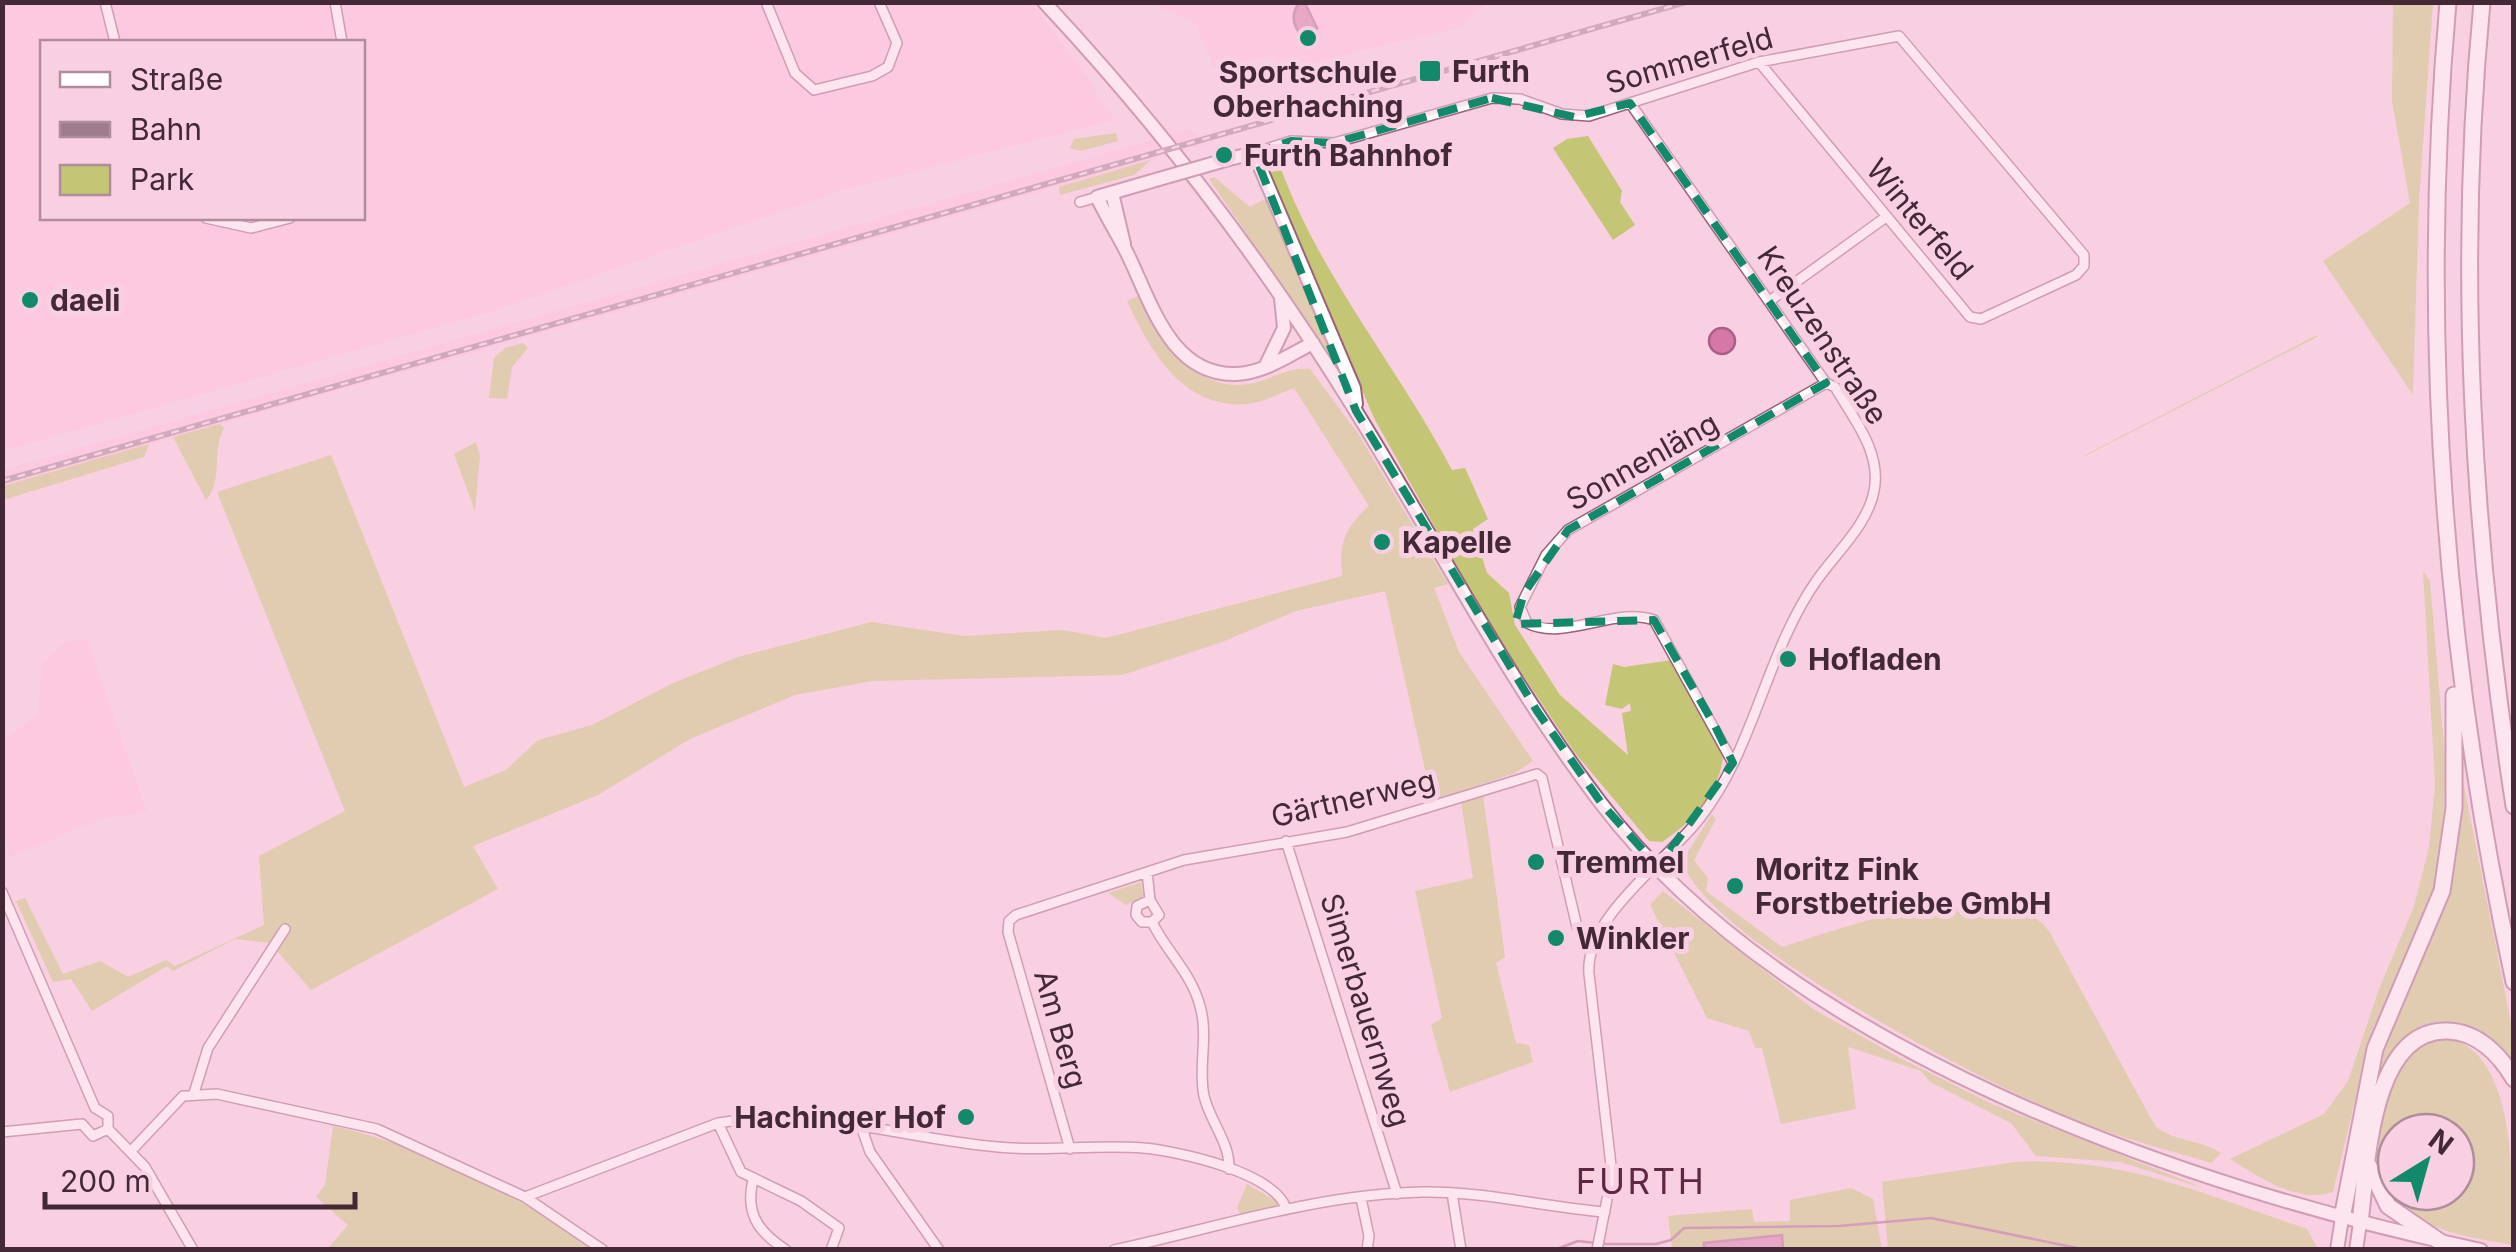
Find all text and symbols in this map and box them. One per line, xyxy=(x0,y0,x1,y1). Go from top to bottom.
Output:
street label: Sommerfeld xyxy=(1601,19,1777,101)
marker: Sportschule Oberhaching xyxy=(1297,27,1319,49)
legend xyxy=(40,40,365,220)
place label: Furth xyxy=(1452,53,1530,89)
place label: Sportschule Oberhaching xyxy=(1213,54,1403,124)
marker: Furth xyxy=(1417,58,1443,84)
text: Straße xyxy=(130,61,223,97)
text: Bahn xyxy=(130,111,202,147)
place label: Furth Bahnhof xyxy=(1244,137,1453,173)
marker: Furth Bahnhof xyxy=(1213,144,1235,166)
street label: Winterfeld xyxy=(1859,151,1981,287)
text: Park xyxy=(130,161,195,197)
street label: Kreuzenstraße xyxy=(1750,239,1896,431)
place label: daeli xyxy=(50,282,120,318)
marker: daeli xyxy=(19,289,41,311)
street label: Sonnenläng xyxy=(1560,404,1724,518)
place label: Kapelle xyxy=(1402,524,1512,560)
marker: Kapelle xyxy=(1371,531,1393,553)
place label: Hofladen xyxy=(1808,641,1942,677)
marker: Hofladen xyxy=(1777,648,1799,670)
street label: Gärtnerweg xyxy=(1267,762,1439,834)
place label: Tremmel xyxy=(1556,844,1684,880)
marker: Tremmel xyxy=(1525,851,1547,873)
place label: Moritz Fink Forstbetriebe GmbH xyxy=(1755,851,2052,921)
marker: Moritz Fink Forstbetriebe GmbH xyxy=(1724,875,1746,897)
street label: Simerbauernweg xyxy=(1313,889,1419,1131)
place label: Winkler xyxy=(1576,920,1690,956)
marker: Winkler xyxy=(1545,927,1567,949)
street label: Am Berg xyxy=(1027,966,1095,1092)
place label: Hachinger Hof xyxy=(734,1099,946,1135)
marker: Hachinger Hof xyxy=(955,1106,977,1128)
north arrow xyxy=(2376,1112,2476,1212)
text: N xyxy=(2422,1122,2460,1162)
scale bar xyxy=(45,1147,355,1209)
district label: FURTH xyxy=(1576,1160,1706,1202)
text: 200 m xyxy=(60,1163,151,1199)

